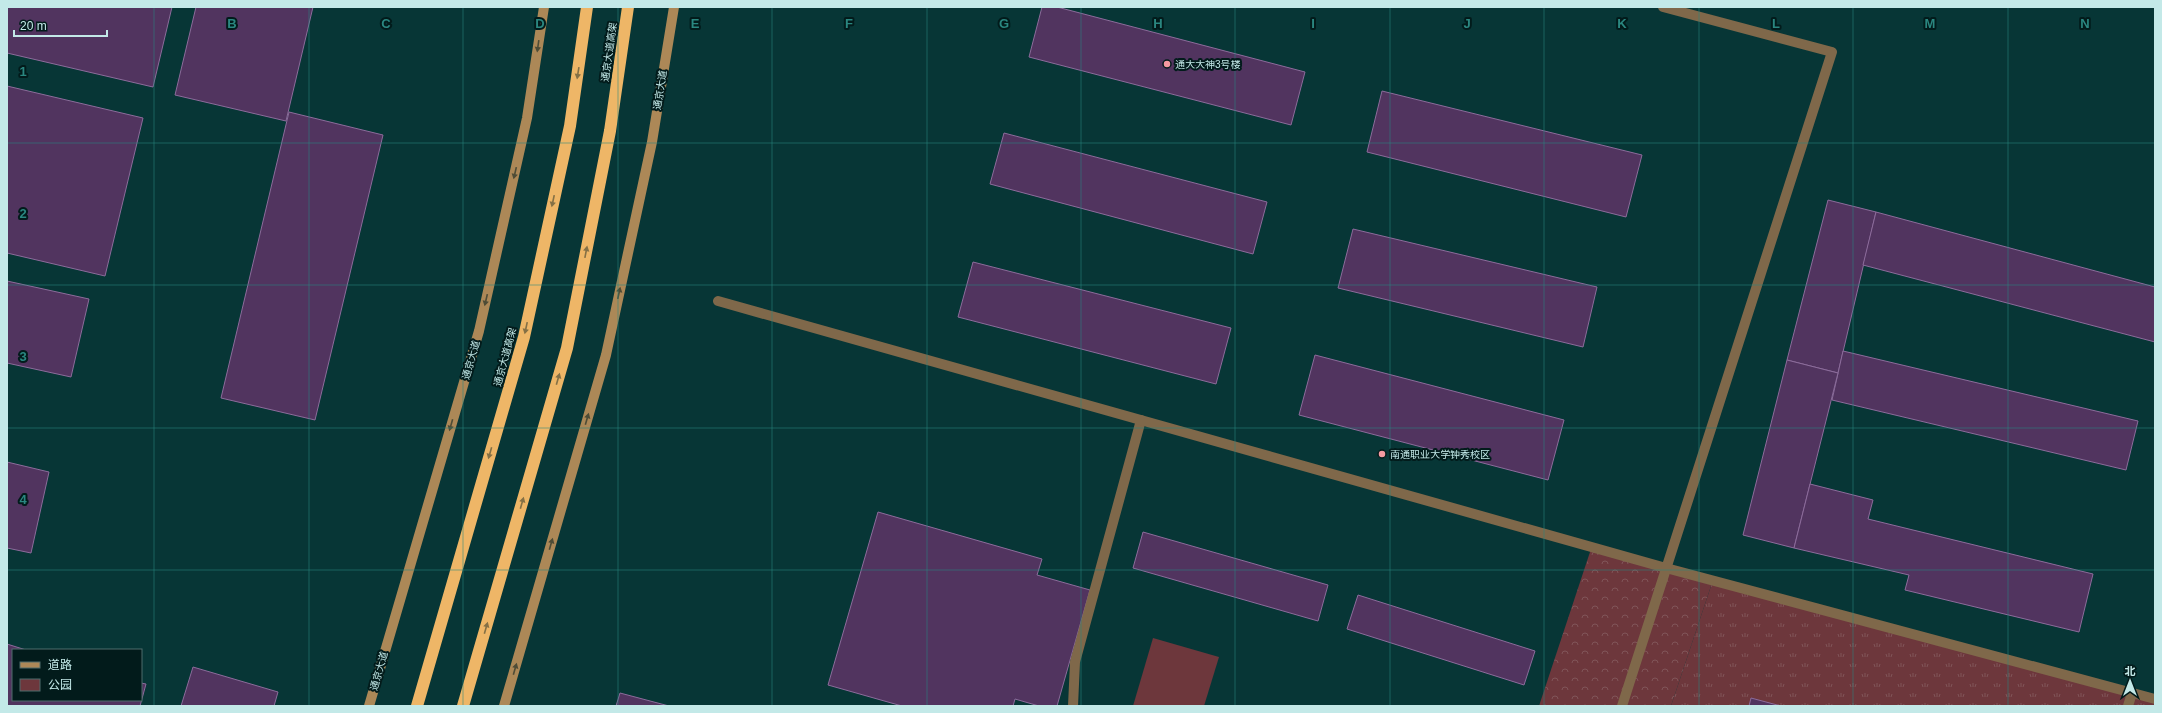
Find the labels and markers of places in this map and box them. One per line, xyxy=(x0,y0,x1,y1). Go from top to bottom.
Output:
marker: 通大大神3号楼 xyxy=(1162,59,1172,69)
place label: 通大大神3号楼 xyxy=(1175,59,1241,70)
marker: 南通职业大学钟秀校区 xyxy=(1377,449,1387,459)
place label: 南通职业大学钟秀校区 xyxy=(1390,449,1490,460)

